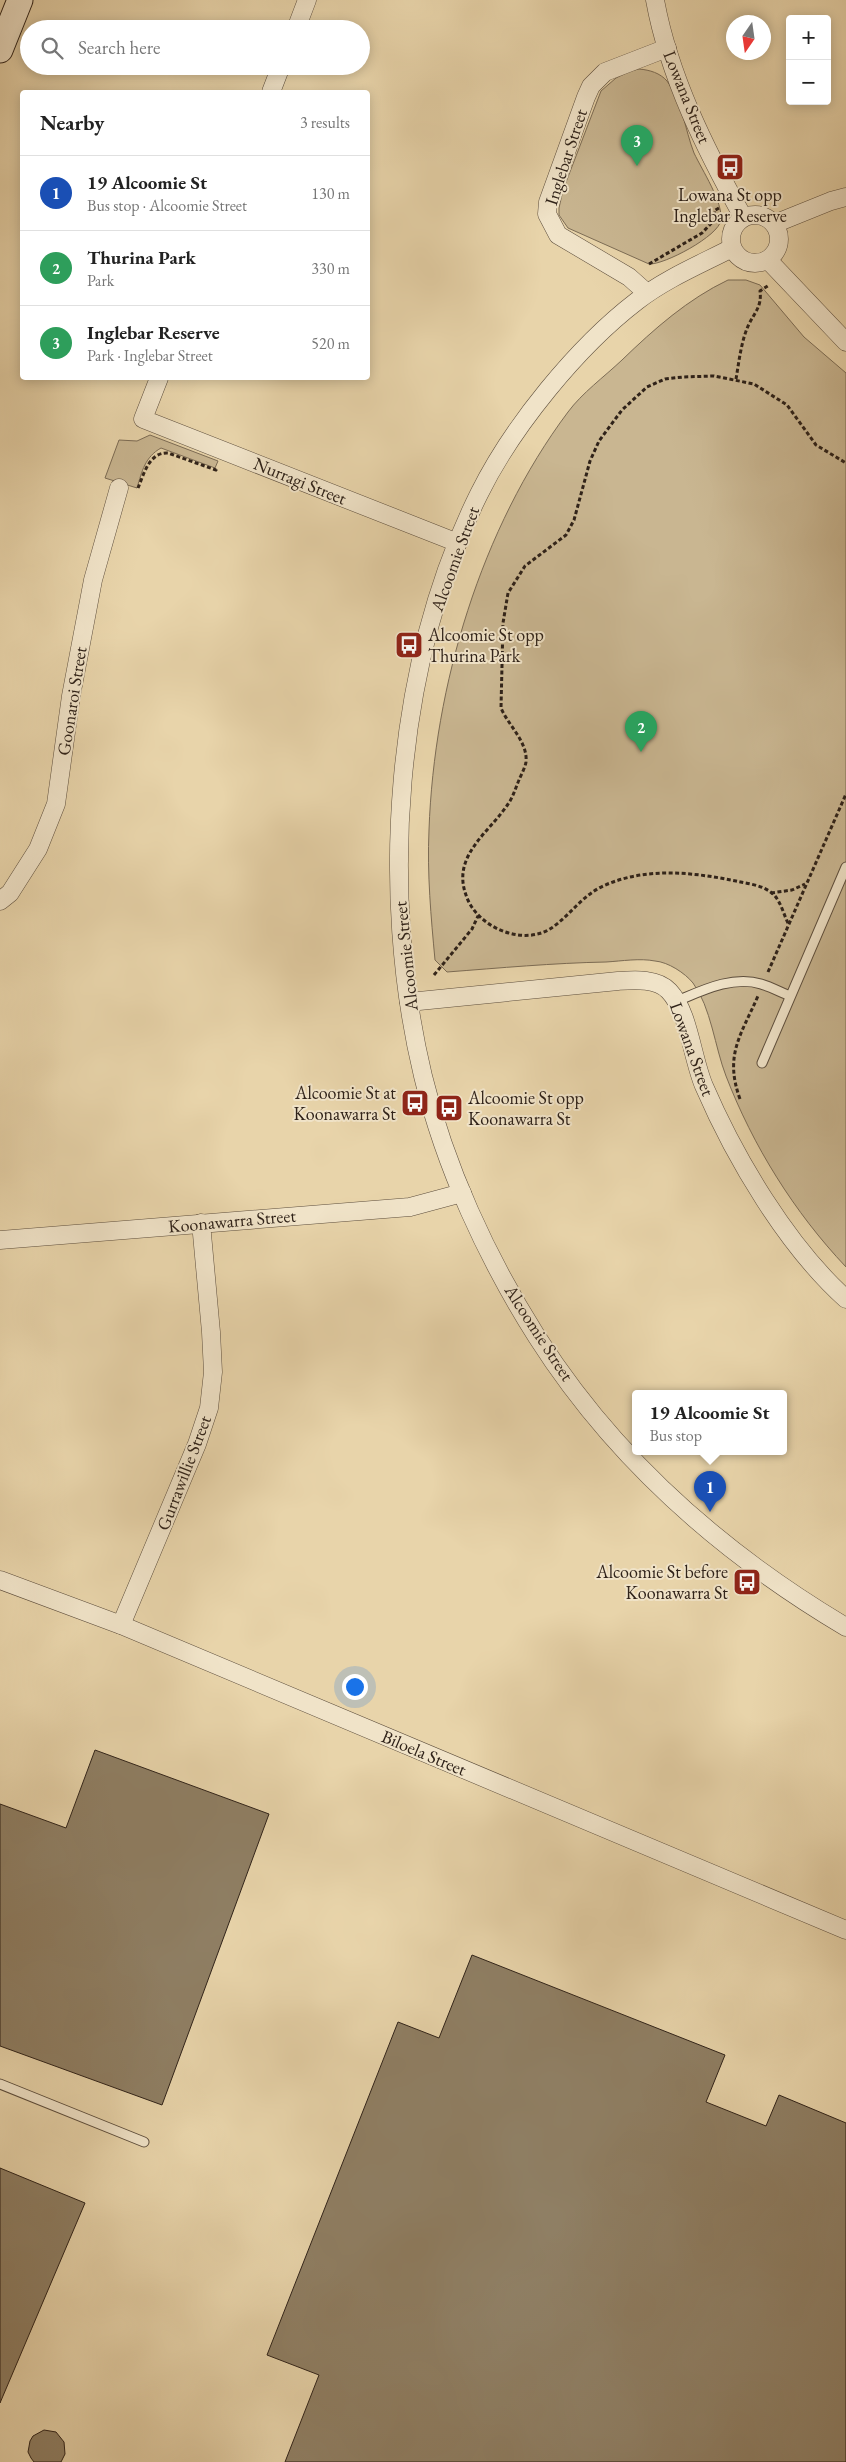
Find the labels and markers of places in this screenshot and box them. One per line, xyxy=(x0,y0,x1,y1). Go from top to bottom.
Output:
pin: 3 xyxy=(621,125,653,166)
bus stop icon: Lowana St opp Inglebar Reserve xyxy=(715,152,745,182)
place label: Lowana St opp Inglebar Reserve xyxy=(673,183,787,227)
place label: Alcoomie St opp Thurina Park xyxy=(427,623,544,667)
bus stop icon: Alcoomie St opp Thurina Park xyxy=(394,630,424,660)
pin: 2 xyxy=(625,711,657,752)
place label: Alcoomie St at Koonawarra St xyxy=(294,1081,396,1125)
place label: Alcoomie St opp Koonawarra St xyxy=(467,1086,584,1130)
bus stop icon: Alcoomie St at Koonawarra St xyxy=(400,1088,430,1118)
bus stop icon: Alcoomie St opp Koonawarra St xyxy=(434,1093,464,1123)
pin: 1 xyxy=(694,1471,726,1512)
place label: Alcoomie St before Koonawarra St xyxy=(595,1560,728,1604)
bus stop icon: Alcoomie St before Koonawarra St xyxy=(732,1567,762,1597)

